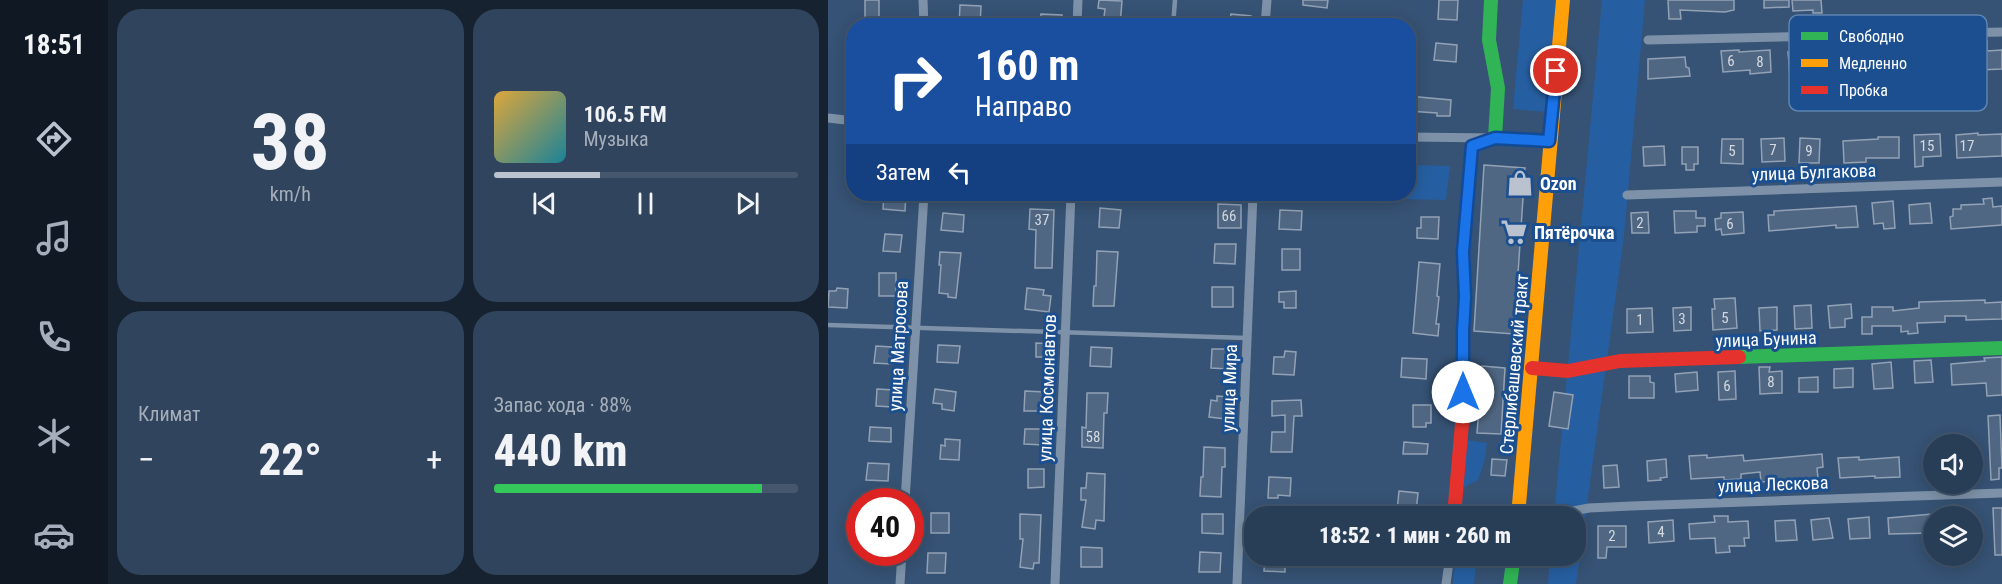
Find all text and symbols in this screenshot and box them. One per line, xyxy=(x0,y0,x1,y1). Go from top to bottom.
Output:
legend xyxy=(1789,15,1987,111)
text: Свободно xyxy=(1839,27,1904,46)
text: 18:51 xyxy=(23,29,85,61)
text: 160 m xyxy=(975,41,1080,90)
icon: right xyxy=(876,42,954,120)
pin xyxy=(1530,45,1581,96)
house number: 6 xyxy=(1727,52,1735,70)
house number: 8 xyxy=(1756,53,1764,71)
icon: arrive xyxy=(1539,54,1572,87)
text: Медленно xyxy=(1839,54,1907,73)
text: Пробка xyxy=(1839,81,1888,100)
text: Направо xyxy=(975,91,1072,123)
text: 38 xyxy=(251,97,330,188)
text: 106.5 FM xyxy=(584,102,667,127)
icon: directions xyxy=(33,118,75,160)
text: Музыка xyxy=(584,127,649,151)
house number: 15 xyxy=(1920,137,1934,155)
house number: 17 xyxy=(1960,137,1974,155)
house number: 7 xyxy=(1769,141,1777,159)
house number: 5 xyxy=(1728,142,1736,160)
house number: 9 xyxy=(1805,142,1813,160)
icon: left xyxy=(943,156,976,189)
street label: улица Булгакова xyxy=(1751,159,1877,185)
text: Затем xyxy=(876,160,931,185)
shop icon: Ozon xyxy=(1505,168,1535,198)
place label: Ozon xyxy=(1540,173,1577,194)
text: km/h xyxy=(270,182,311,206)
icon: previous xyxy=(528,187,561,220)
icon: pause xyxy=(629,187,662,220)
icon: next xyxy=(731,187,764,220)
house number: 66 xyxy=(1222,207,1236,225)
house number: 37 xyxy=(1035,211,1049,229)
house number: 2 xyxy=(1636,214,1644,232)
house number: 6 xyxy=(1726,215,1734,233)
icon: music xyxy=(33,217,75,259)
supermarket icon: Пятёрочка xyxy=(1499,217,1529,247)
place label: Пятёрочка xyxy=(1534,222,1614,243)
street label: Стерлибашевский тракт xyxy=(1496,273,1532,455)
street label: улица Матросова xyxy=(884,280,912,412)
house number: 5 xyxy=(1721,309,1729,327)
house number: 3 xyxy=(1678,310,1686,328)
house number: 1 xyxy=(1636,311,1644,329)
street label: улица Космонавтов xyxy=(1034,314,1060,462)
icon: phone xyxy=(33,316,75,358)
street label: улица Бунина xyxy=(1715,327,1817,351)
street label: улица Мира xyxy=(1217,344,1241,432)
position arrow xyxy=(1431,360,1495,424)
house number: 8 xyxy=(1767,373,1775,391)
house number: 6 xyxy=(1723,377,1731,395)
text: Запас хода · 88% xyxy=(494,393,632,417)
text: Климат xyxy=(138,402,200,426)
icon: climate xyxy=(33,415,75,457)
text: 440 km xyxy=(494,424,628,477)
house number: 58 xyxy=(1086,428,1100,446)
text: 22° xyxy=(259,433,322,486)
map controls xyxy=(1923,434,1983,566)
button: sound xyxy=(1923,434,1983,494)
text: − xyxy=(138,440,155,479)
text: + xyxy=(426,440,443,479)
street label: улица Лескова xyxy=(1717,472,1829,496)
speed limit sign: 40 xyxy=(846,488,924,566)
button: layers xyxy=(1923,506,1983,566)
icon: car xyxy=(33,514,75,556)
text: 18:52 · 1 мин · 260 m xyxy=(1319,523,1511,548)
house number: 4 xyxy=(1657,523,1665,541)
house number: 2 xyxy=(1608,527,1616,545)

